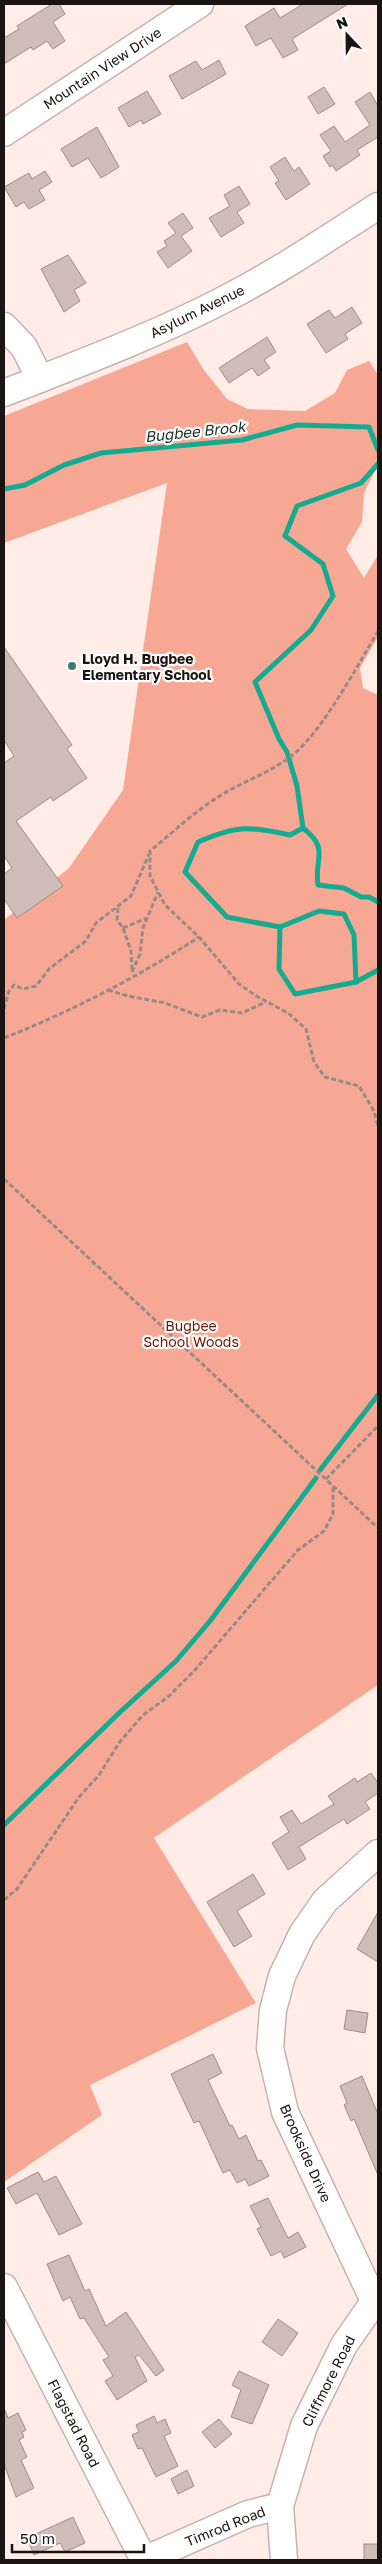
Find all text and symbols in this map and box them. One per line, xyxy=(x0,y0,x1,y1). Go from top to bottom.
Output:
north arrow xyxy=(322,10,372,60)
text: N xyxy=(334,13,350,32)
street label: Mountain View Drive xyxy=(40,23,164,113)
street label: Asylum Avenue xyxy=(147,281,247,341)
water label: Bugbee Brook xyxy=(144,417,248,446)
place label: Lloyd H. Bugbee Elementary School xyxy=(82,650,212,683)
marker: Lloyd H. Bugbee Elementary School xyxy=(66,660,78,672)
park label: Bugbee School Woods xyxy=(143,1317,239,1350)
street label: Brookside Drive xyxy=(277,2101,335,2205)
street label: Cliffmore Road xyxy=(298,2333,358,2429)
street label: Flagstad Road xyxy=(44,2376,104,2470)
street label: Timrod Road xyxy=(182,2502,268,2550)
scale bar xyxy=(12,2522,145,2554)
text: 50 m xyxy=(20,2529,55,2547)

